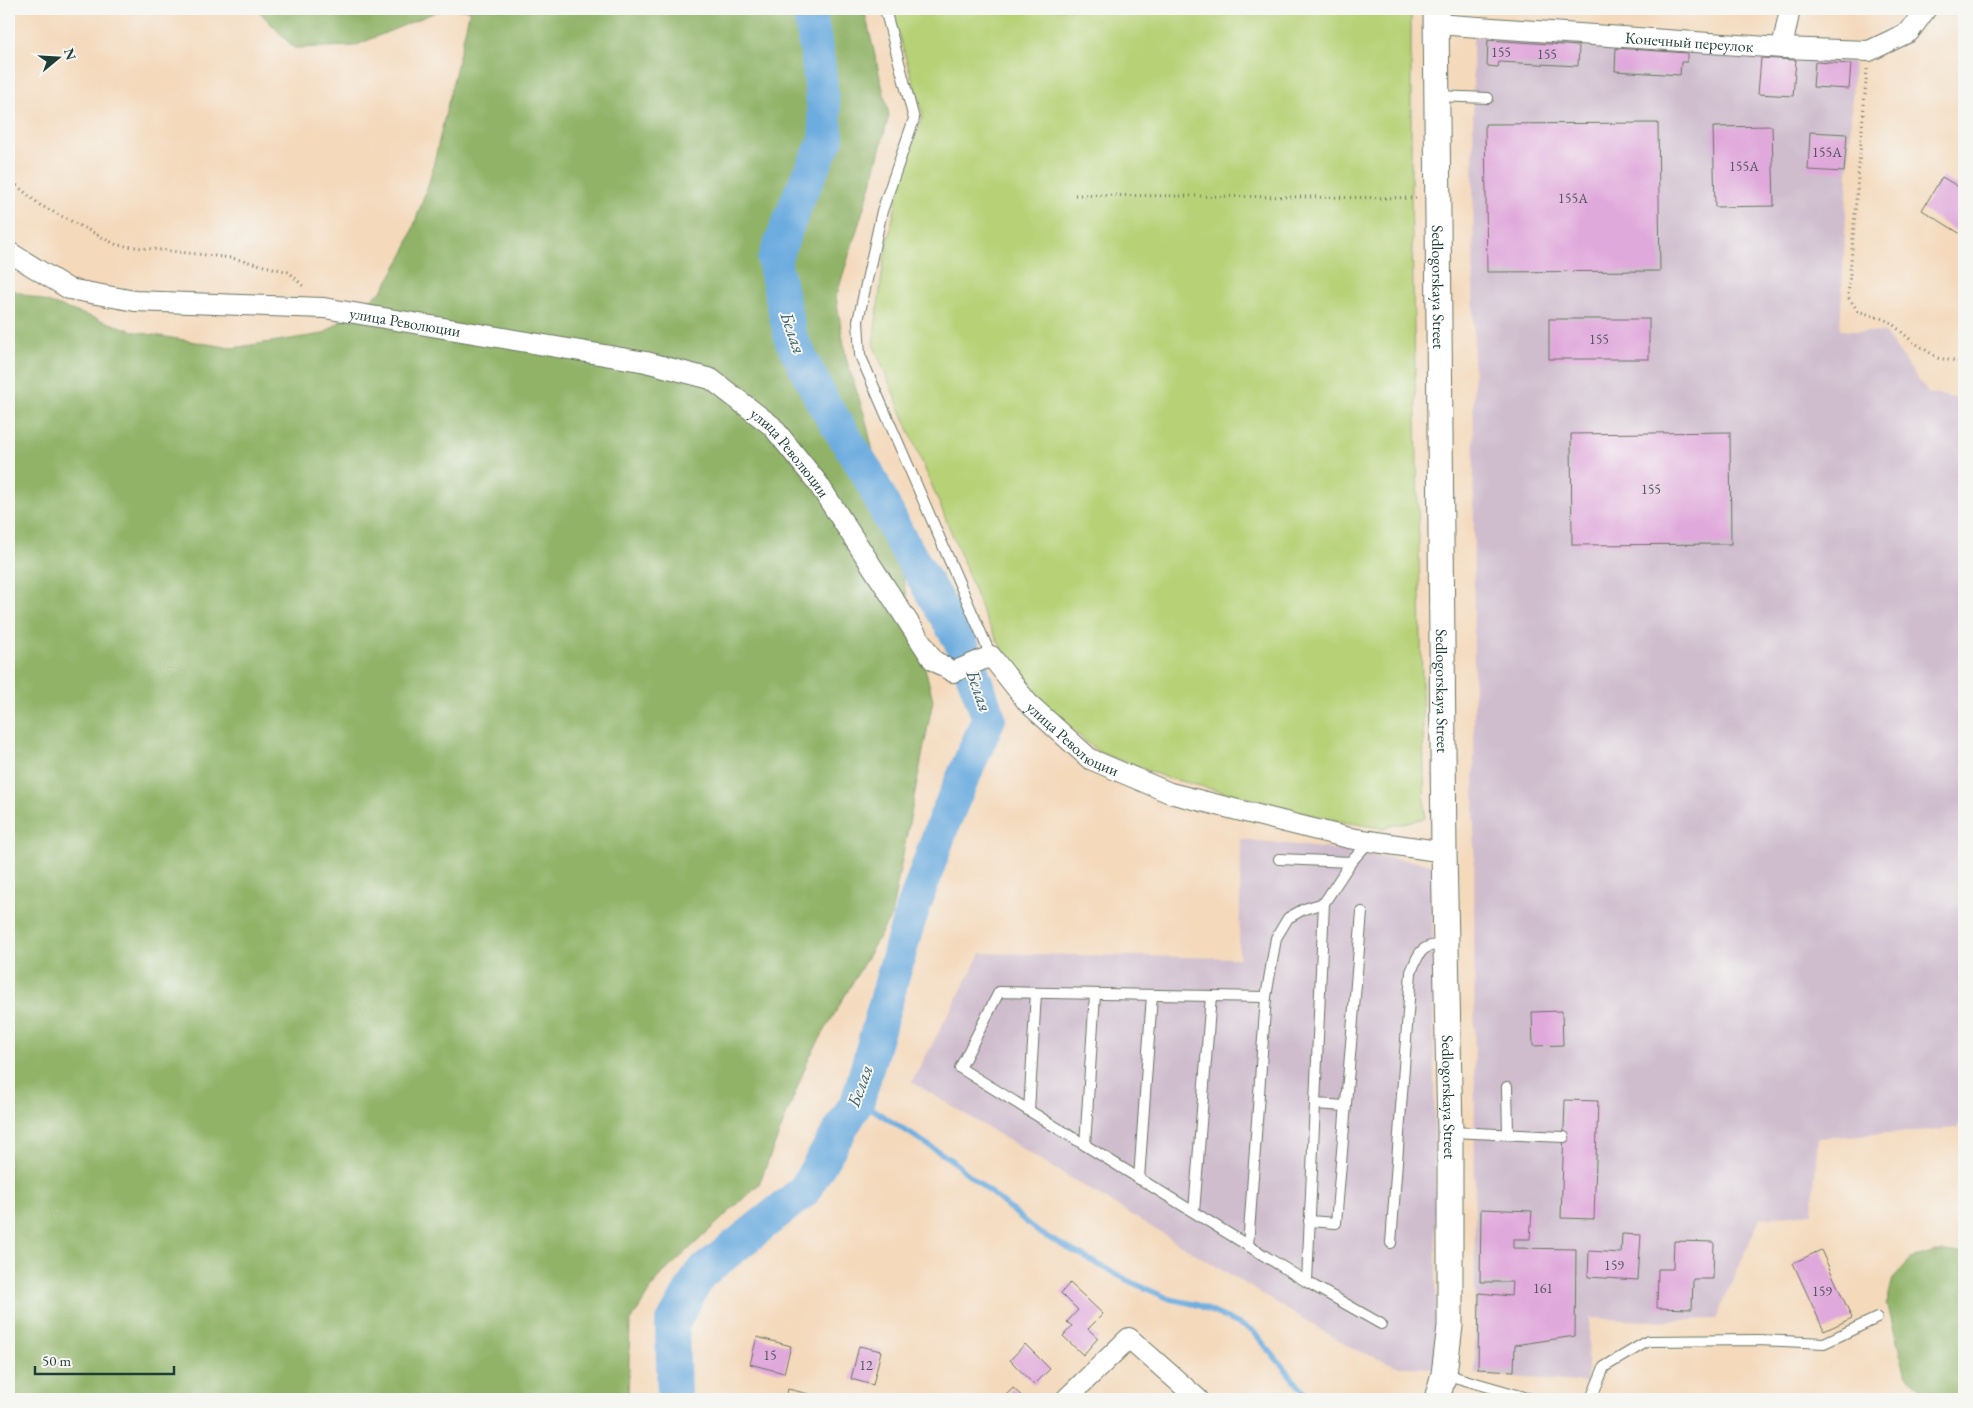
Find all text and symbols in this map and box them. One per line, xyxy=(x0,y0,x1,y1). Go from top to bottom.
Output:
street label: Конечный переулок xyxy=(1625,27,1755,57)
north arrow xyxy=(32,32,82,82)
house number: 155 xyxy=(1491,43,1511,61)
house number: 155 xyxy=(1537,45,1557,63)
text: N xyxy=(60,46,81,63)
house number: 155А xyxy=(1812,143,1842,161)
house number: 155А xyxy=(1729,157,1759,175)
house number: 155А xyxy=(1558,189,1588,207)
street label: Sedlogorskaya Street xyxy=(1427,225,1449,349)
street label: улица Революции xyxy=(348,302,463,342)
water label: Белая xyxy=(775,308,811,357)
house number: 155 xyxy=(1589,330,1609,348)
street label: улица Революции xyxy=(746,403,834,502)
house number: 155 xyxy=(1641,480,1661,498)
street label: Sedlogorskaya Street xyxy=(1431,629,1453,753)
water label: Белая xyxy=(961,666,997,715)
street label: улица Революции xyxy=(1022,697,1123,781)
street label: Sedlogorskaya Street xyxy=(1437,1035,1460,1159)
water label: Белая xyxy=(841,1062,878,1111)
house number: 159 xyxy=(1604,1256,1624,1274)
house number: 161 xyxy=(1533,1279,1553,1297)
house number: 159 xyxy=(1812,1282,1832,1300)
scale bar xyxy=(35,1343,174,1375)
house number: 15 xyxy=(763,1346,777,1364)
text: 50 m xyxy=(42,1351,71,1370)
house number: 12 xyxy=(859,1356,873,1374)

